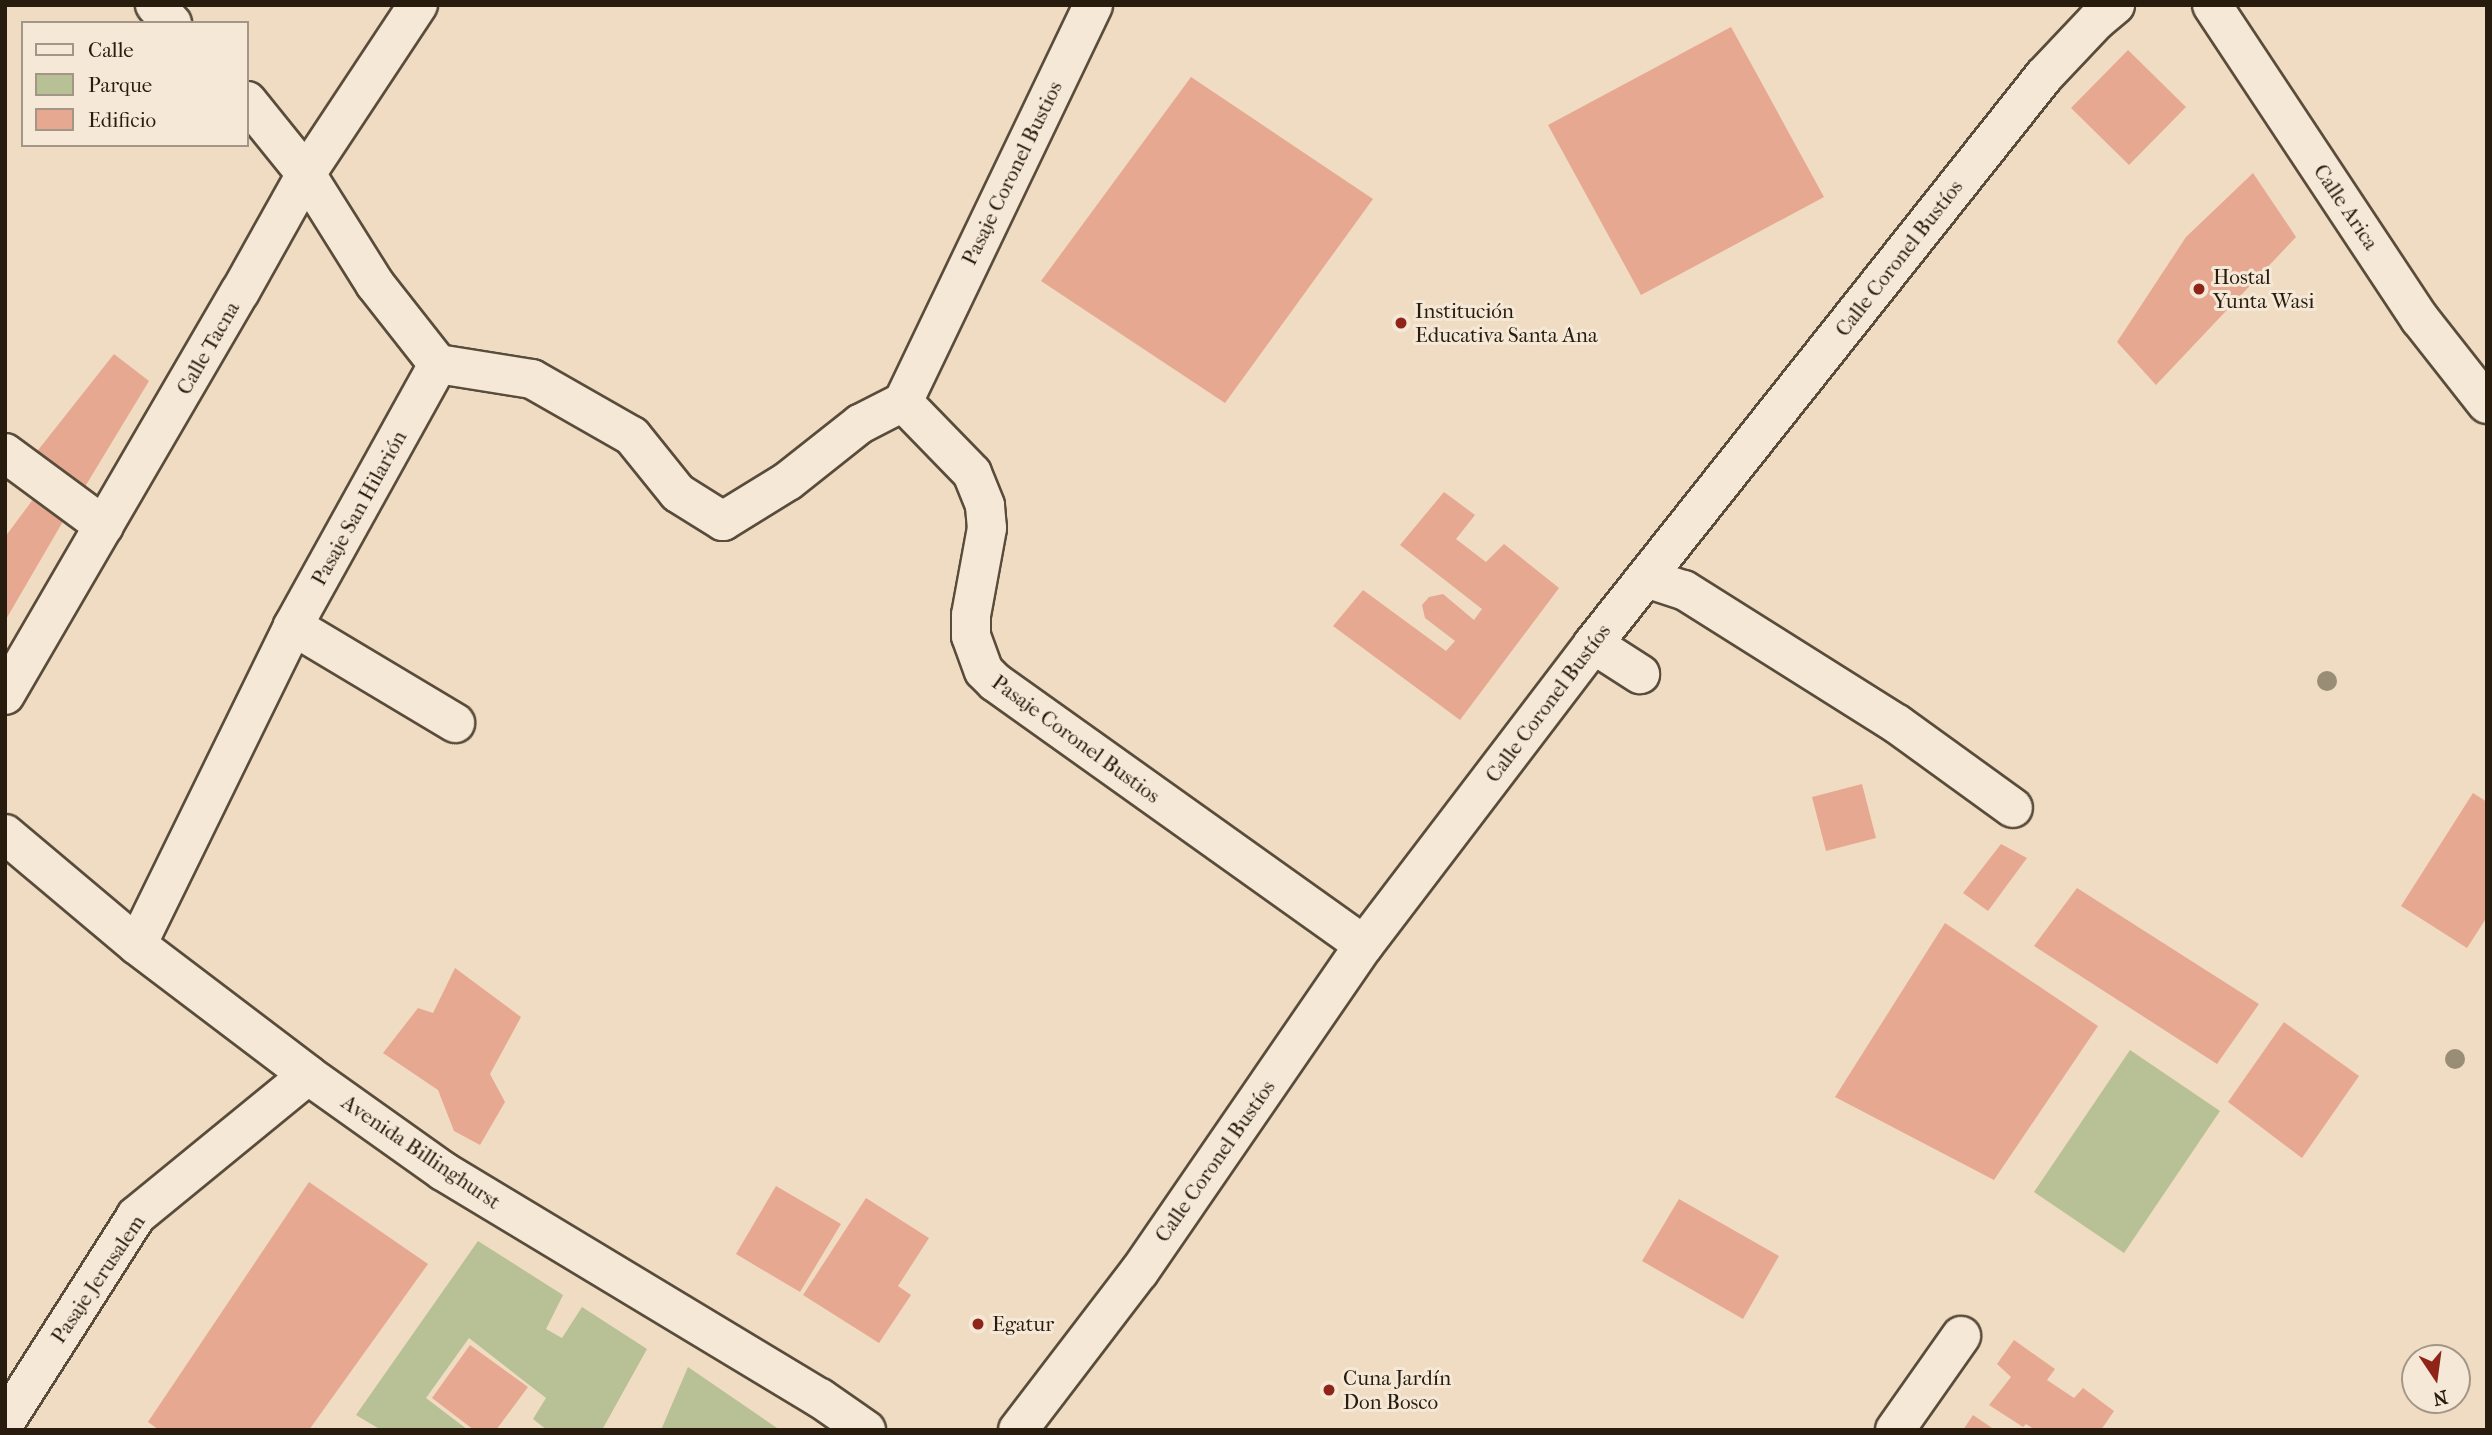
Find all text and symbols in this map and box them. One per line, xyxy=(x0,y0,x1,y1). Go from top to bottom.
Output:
legend xyxy=(21,21,248,147)
text: Calle xyxy=(88,38,134,62)
text: Parque xyxy=(88,73,152,97)
street label: Pasaje Coronel Bustios xyxy=(956,77,1068,269)
text: Edificio xyxy=(88,108,156,132)
street label: Calle Arica xyxy=(2308,159,2384,255)
street label: Calle Coronel Bustíos xyxy=(1830,175,1968,341)
place label: Hostal Yunta Wasi xyxy=(2213,264,2314,314)
marker: Hostal Yunta Wasi xyxy=(2191,281,2207,297)
street label: Calle Tacna xyxy=(171,297,245,399)
place label: Institución Educativa Santa Ana xyxy=(1415,298,1598,348)
marker: Institución Educativa Santa Ana xyxy=(1393,315,1409,331)
street label: Pasaje San Hilarión xyxy=(306,426,412,590)
street label: Calle Coronel Bustíos xyxy=(1480,619,1616,787)
street label: Pasaje Coronel Bustios xyxy=(987,670,1165,808)
street label: Calle Coronel Bustíos xyxy=(1150,1075,1280,1247)
street label: Avenida Billinghurst xyxy=(337,1089,505,1215)
street label: Pasaje Jerusalem xyxy=(46,1210,150,1348)
place label: Egatur xyxy=(992,1311,1054,1337)
marker: Egatur xyxy=(970,1316,986,1332)
north arrow xyxy=(2401,1344,2471,1414)
place label: Cuna Jardín Don Bosco xyxy=(1343,1365,1451,1415)
marker: Cuna Jardín Don Bosco xyxy=(1321,1382,1337,1398)
text: N xyxy=(2431,1385,2450,1410)

